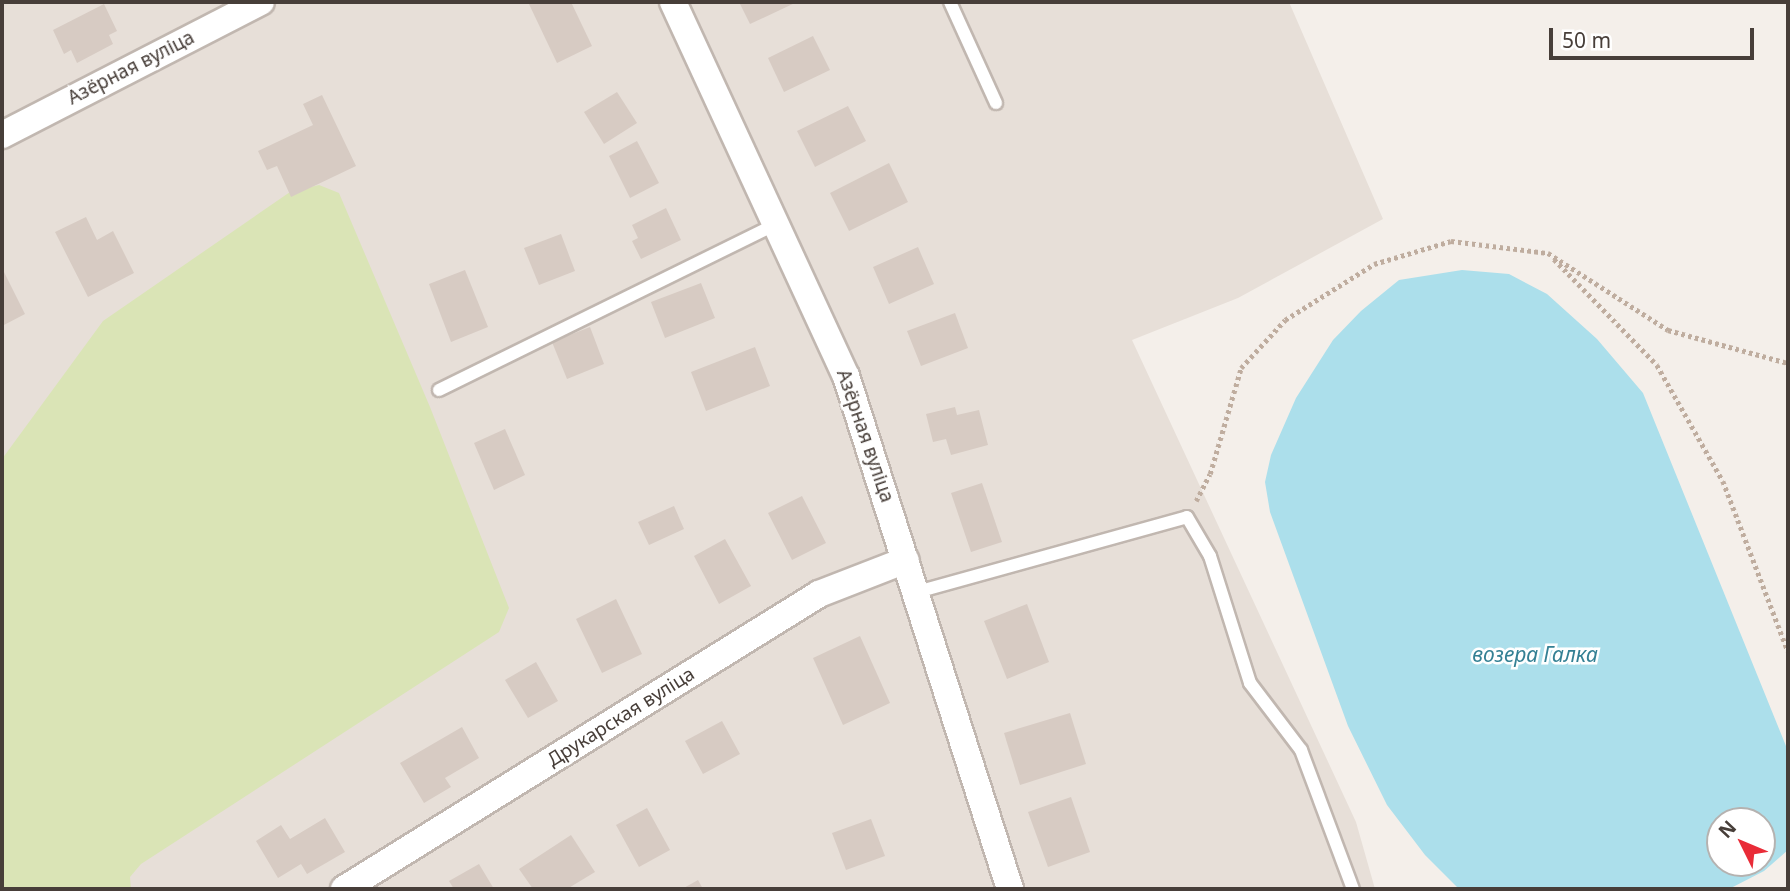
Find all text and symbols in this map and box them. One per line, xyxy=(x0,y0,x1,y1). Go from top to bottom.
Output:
scale bar xyxy=(1552,14,1757,58)
street label: Азёрная вуліца xyxy=(64,26,198,110)
text: 50 m xyxy=(1562,26,1611,54)
street label: Азёрная вуліца xyxy=(832,367,898,505)
water label: возера Галка xyxy=(1472,641,1598,667)
street label: Друкарская вуліца xyxy=(543,662,699,772)
north arrow xyxy=(1706,807,1776,877)
text: N xyxy=(1712,815,1742,844)

